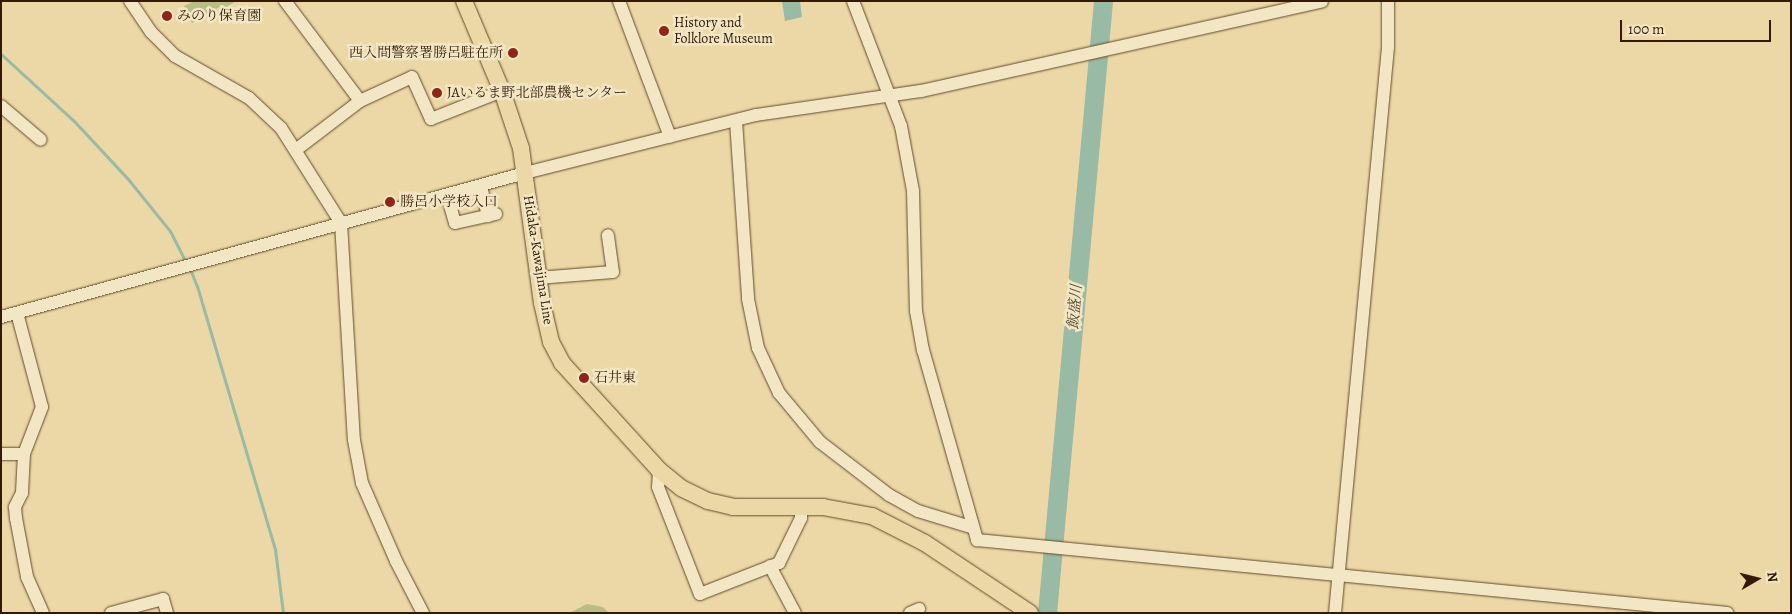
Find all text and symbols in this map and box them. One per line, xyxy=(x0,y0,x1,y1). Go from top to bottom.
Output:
place label: みのり保育園 xyxy=(177,8,261,24)
marker: みのり保育園 xyxy=(161,10,173,22)
scale bar xyxy=(1622,10,1773,42)
place label: History and Folklore Museum xyxy=(674,15,773,48)
text: 100 m xyxy=(1628,19,1665,39)
marker: History and Folklore Museum xyxy=(658,25,670,37)
place label: 西入間警察署勝呂駐在所 xyxy=(349,45,503,61)
marker: 西入間警察署勝呂駐在所 xyxy=(507,47,519,59)
place label: JAいるま野北部農機センター xyxy=(447,85,628,101)
marker: JAいるま野北部農機センター xyxy=(431,87,443,99)
place label: 勝呂小学校入口 xyxy=(400,194,498,210)
street label: Hidaka-Kawajima Line xyxy=(519,194,557,326)
marker: 勝呂小学校入口 xyxy=(384,196,396,208)
water label: 飯盛川 xyxy=(1064,284,1086,330)
place label: 石井東 xyxy=(594,370,636,386)
marker: 石井東 xyxy=(578,372,590,384)
north arrow xyxy=(1732,554,1782,604)
text: N xyxy=(1762,570,1782,583)

